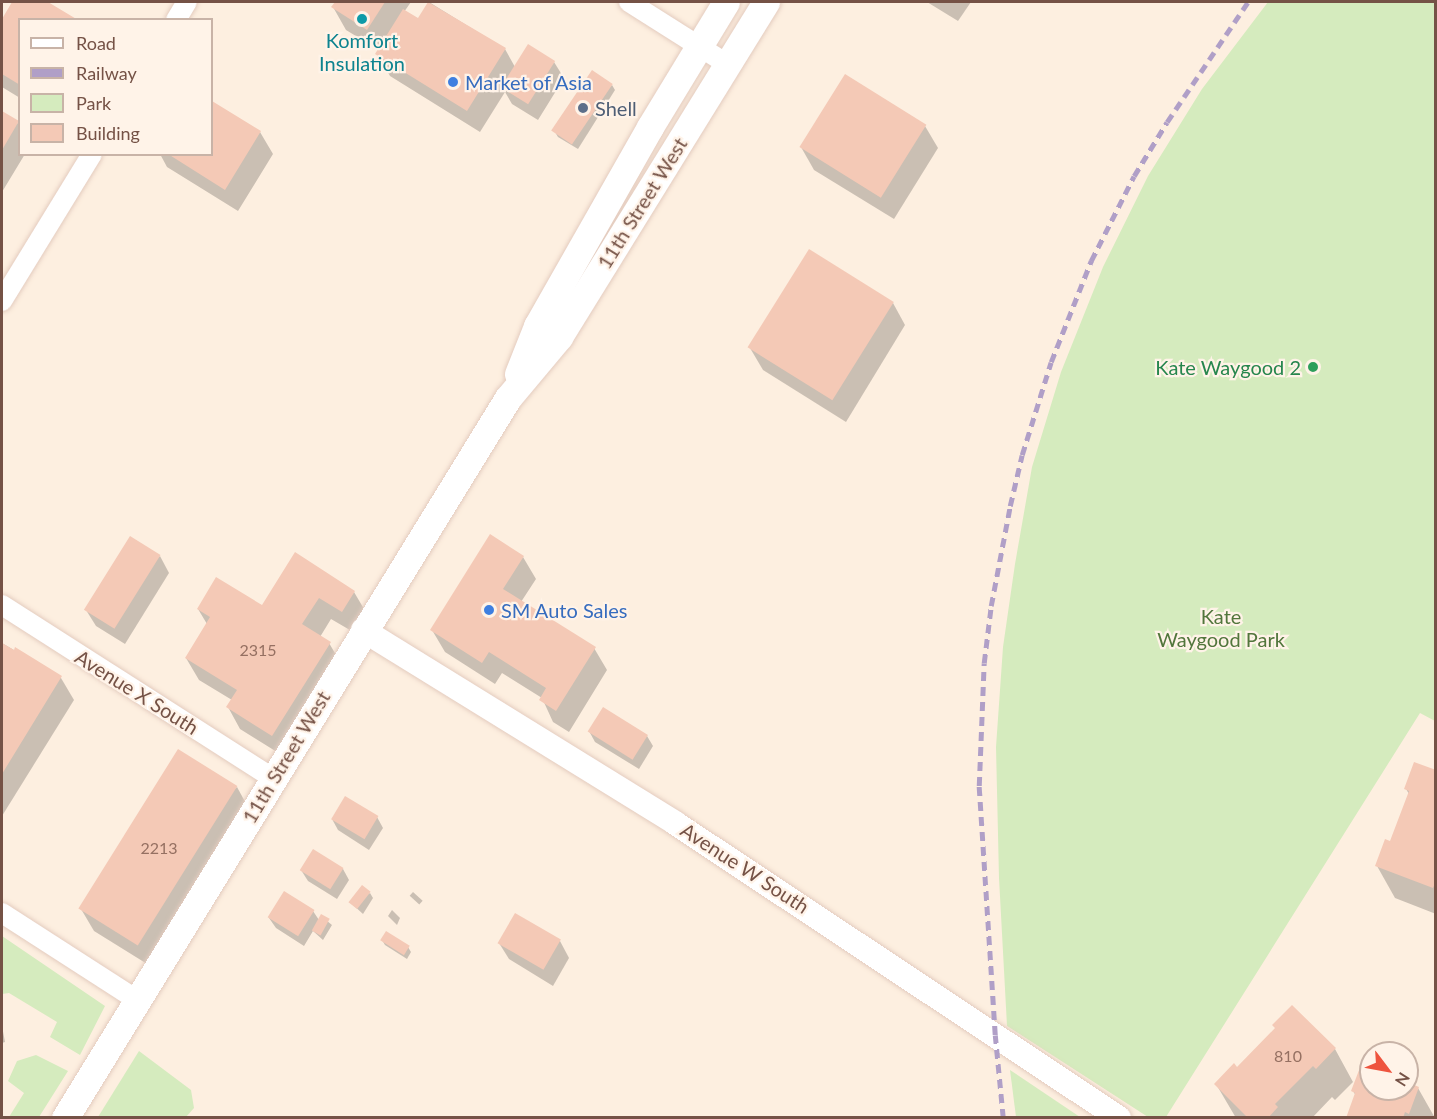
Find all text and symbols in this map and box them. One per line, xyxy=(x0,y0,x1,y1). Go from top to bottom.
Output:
marker: Komfort Insulation xyxy=(355,12,369,26)
legend xyxy=(18,18,213,156)
place label: Komfort Insulation xyxy=(319,28,405,75)
text: Road xyxy=(76,32,116,54)
text: Railway xyxy=(76,62,137,84)
place label: Market of Asia xyxy=(465,70,593,94)
marker: Market of Asia xyxy=(446,75,460,89)
text: Park xyxy=(76,92,111,114)
place label: Shell xyxy=(595,96,637,120)
marker: Shell xyxy=(576,101,590,115)
text: Building xyxy=(76,122,140,144)
street label: 11th Street West xyxy=(592,133,692,273)
place label: Kate Waygood 2 xyxy=(1155,355,1301,379)
marker: Kate Waygood 2 xyxy=(1306,360,1320,374)
place label: SM Auto Sales xyxy=(501,598,628,622)
marker: SM Auto Sales xyxy=(482,603,496,617)
park label: Kate Waygood Park xyxy=(1157,605,1285,652)
house number: 2315 xyxy=(239,640,277,660)
street label: Avenue X South xyxy=(71,644,203,740)
street label: 11th Street West xyxy=(237,686,335,828)
street label: Avenue W South xyxy=(676,817,814,919)
house number: 2213 xyxy=(140,838,178,858)
north arrow xyxy=(1359,1041,1419,1101)
house number: 810 xyxy=(1274,1046,1302,1066)
text: N xyxy=(1392,1069,1414,1090)

